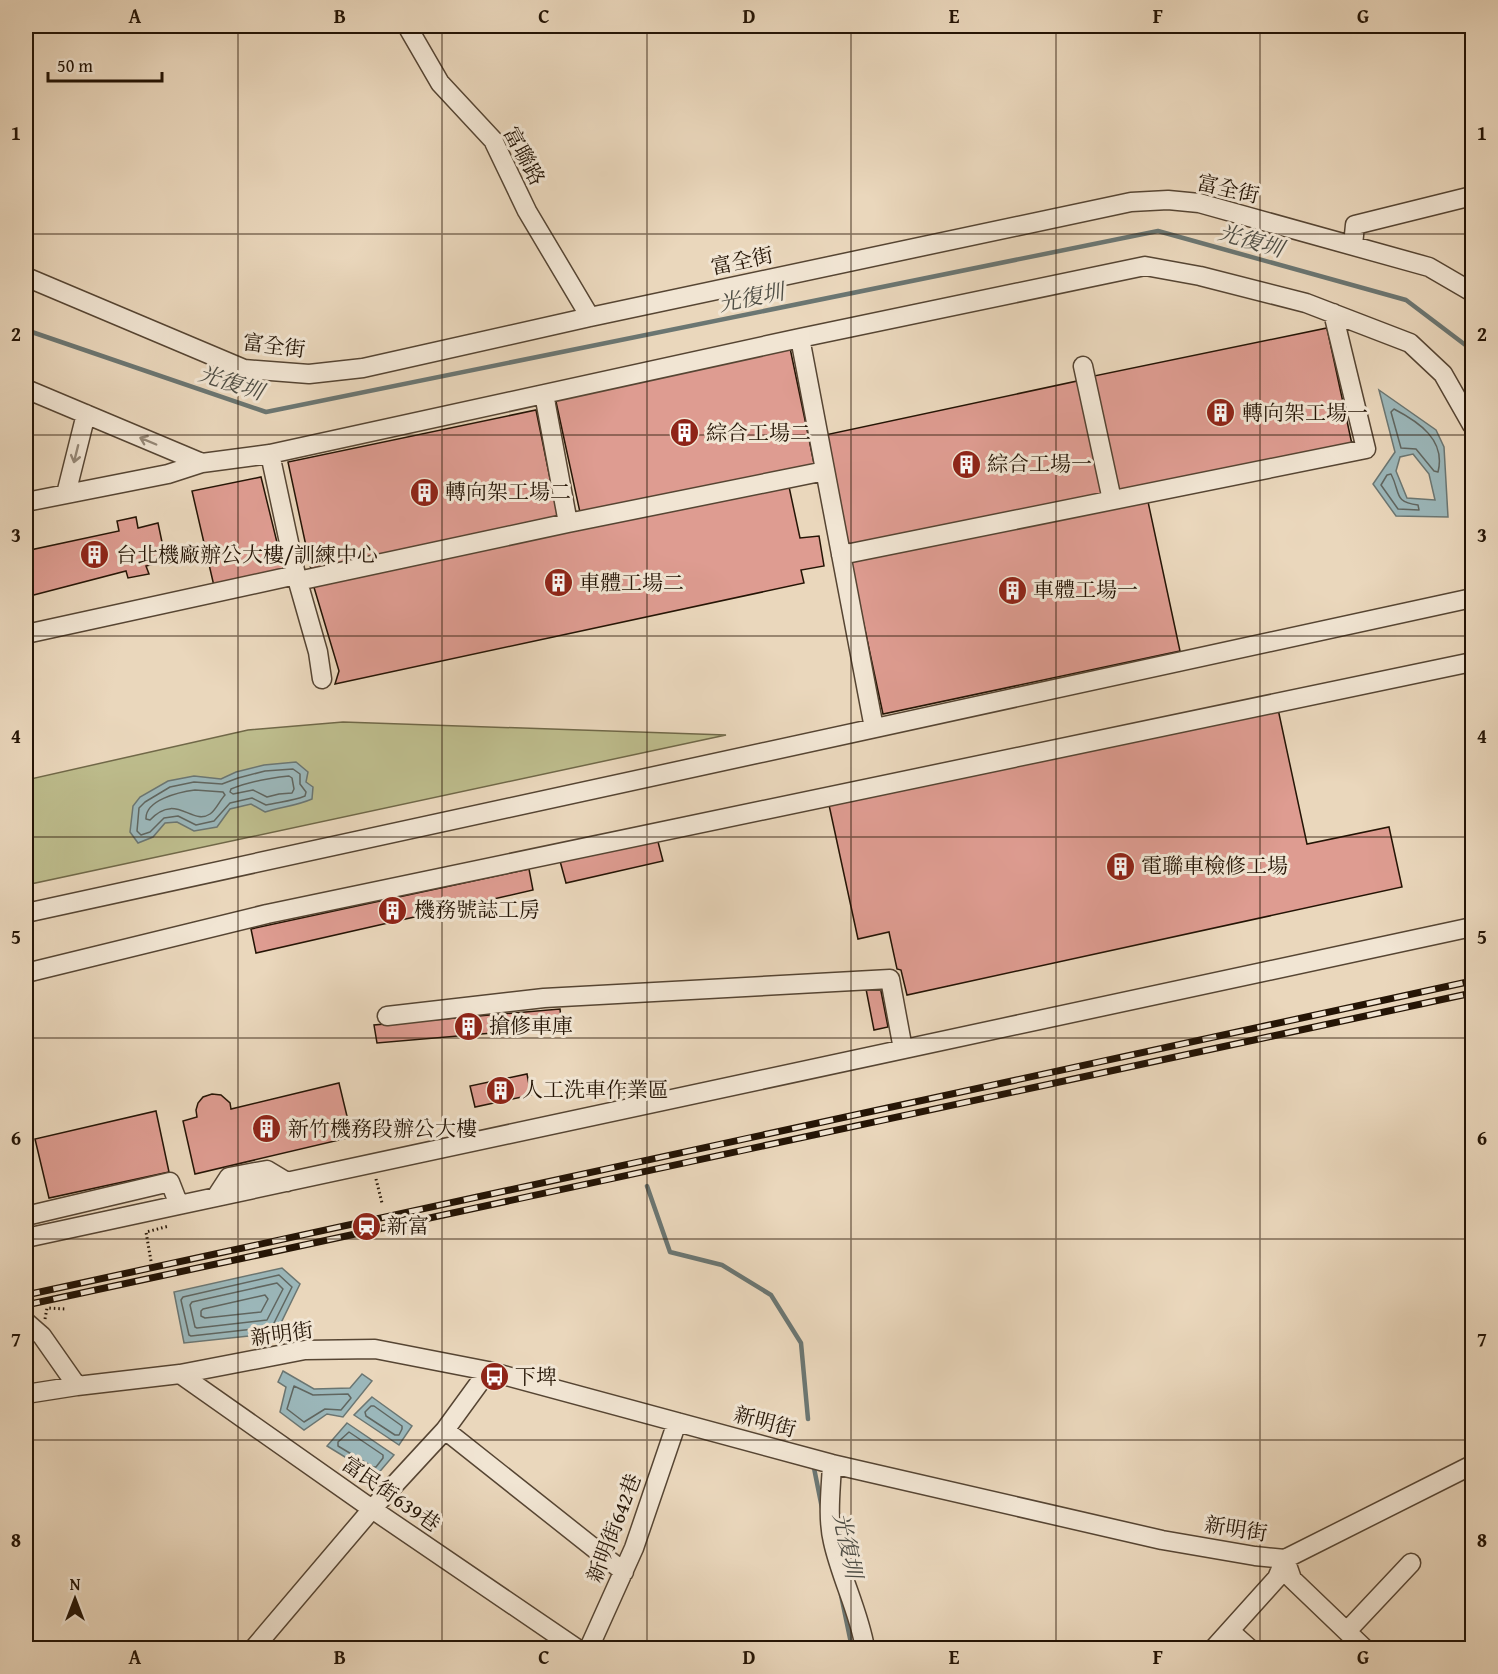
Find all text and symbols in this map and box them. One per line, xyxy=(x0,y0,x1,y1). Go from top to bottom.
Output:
text: A xyxy=(129,1,142,30)
text: B xyxy=(334,1,346,30)
text: C xyxy=(538,1,550,30)
text: D xyxy=(742,1,756,30)
text: E xyxy=(949,1,960,30)
text: F xyxy=(1153,1,1163,30)
text: G xyxy=(1357,1,1369,30)
scale bar xyxy=(48,45,162,83)
text: 50 m xyxy=(57,52,93,79)
text: 1 xyxy=(11,118,21,147)
text: 1 xyxy=(1477,118,1487,147)
street label: 富聯路 xyxy=(496,121,553,191)
street label: 富全街 xyxy=(1194,166,1262,211)
water label: 光復圳 xyxy=(1215,216,1291,266)
street label: 富全街 xyxy=(708,239,776,282)
water label: 光復圳 xyxy=(716,274,790,319)
text: 2 xyxy=(11,319,21,348)
text: 2 xyxy=(1477,319,1487,348)
street label: 富全街 xyxy=(241,326,307,365)
water label: 光復圳 xyxy=(195,357,271,409)
building icon: 轉向架工場一 xyxy=(1205,397,1237,429)
place label: 轉向架工場一 xyxy=(1242,397,1368,428)
building icon: 綜合工場二 xyxy=(669,417,701,449)
place label: 綜合工場二 xyxy=(706,417,811,448)
one-way arrow xyxy=(139,435,158,446)
one-way arrow xyxy=(70,444,81,463)
building icon: 綜合工場一 xyxy=(950,448,982,480)
place label: 綜合工場一 xyxy=(987,448,1092,479)
building icon: 轉向架工場二 xyxy=(408,476,440,508)
place label: 轉向架工場二 xyxy=(445,476,571,507)
text: 3 xyxy=(11,520,21,549)
text: 3 xyxy=(1477,520,1487,549)
building icon: 台北機廠辦公大樓/訓練中心 xyxy=(79,539,111,571)
place label: 台北機廠辦公大樓/訓練中心 xyxy=(116,539,378,570)
building icon: 車體工場二 xyxy=(542,567,574,599)
place label: 車體工場二 xyxy=(579,567,684,598)
building icon: 車體工場一 xyxy=(996,574,1028,606)
place label: 車體工場一 xyxy=(1033,574,1138,605)
text: 4 xyxy=(11,721,21,750)
text: 4 xyxy=(1477,721,1487,750)
building icon: 電聯車檢修工場 xyxy=(1104,850,1136,882)
place label: 電聯車檢修工場 xyxy=(1141,850,1288,881)
building icon: 機務號誌工房 xyxy=(377,894,409,926)
place label: 機務號誌工房 xyxy=(414,894,540,925)
text: 5 xyxy=(11,922,21,951)
text: 5 xyxy=(1477,922,1487,951)
building icon: 搶修車庫 xyxy=(452,1010,484,1042)
place label: 搶修車庫 xyxy=(489,1010,573,1041)
building icon: 人工洗車作業區 xyxy=(485,1074,517,1106)
place label: 人工洗車作業區 xyxy=(522,1074,669,1105)
building icon: 新竹機務段辦公大樓 xyxy=(251,1113,283,1145)
place label: 新竹機務段辦公大樓 xyxy=(288,1113,477,1144)
text: 6 xyxy=(11,1123,21,1152)
text: 6 xyxy=(1477,1123,1487,1152)
station icon: 新富 xyxy=(350,1210,382,1242)
place label: 新富 xyxy=(387,1210,429,1241)
street label: 新明街 xyxy=(249,1314,315,1353)
text: 7 xyxy=(11,1324,21,1353)
text: 7 xyxy=(1477,1324,1487,1353)
bus stop icon: 下埤 xyxy=(478,1361,510,1393)
place label: 下埤 xyxy=(515,1361,557,1392)
street label: 新明街 xyxy=(731,1398,800,1445)
street label: 富民街639巷 xyxy=(336,1448,447,1539)
street label: 新明街642巷 xyxy=(579,1469,648,1587)
street label: 新明街 xyxy=(1203,1508,1270,1549)
water label: 光復圳 xyxy=(825,1509,871,1585)
text: 8 xyxy=(11,1525,21,1554)
text: 8 xyxy=(1477,1525,1487,1554)
north arrow xyxy=(45,1569,105,1629)
text: N xyxy=(70,1572,81,1596)
text: A xyxy=(129,1642,142,1671)
text: B xyxy=(334,1642,346,1671)
text: C xyxy=(538,1642,550,1671)
text: D xyxy=(742,1642,756,1671)
text: E xyxy=(949,1642,960,1671)
text: F xyxy=(1153,1642,1163,1671)
text: G xyxy=(1357,1642,1369,1671)

